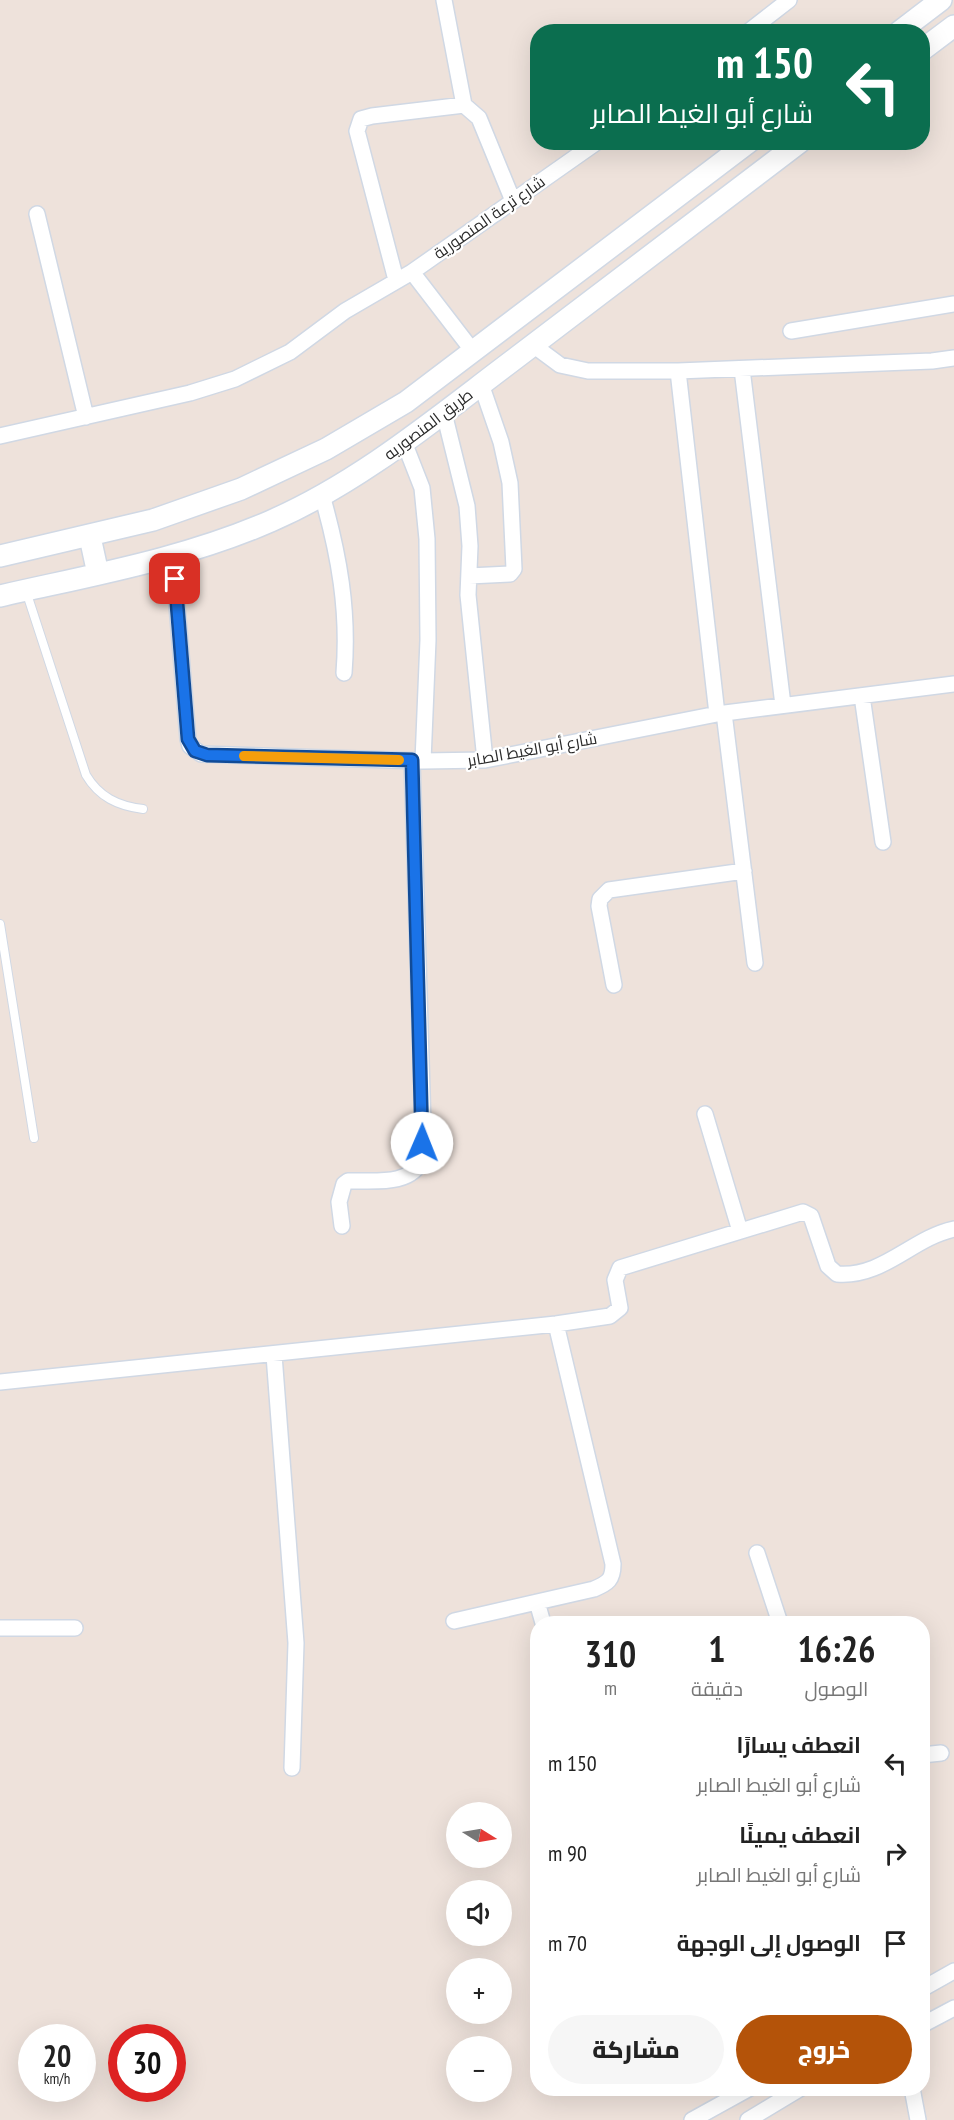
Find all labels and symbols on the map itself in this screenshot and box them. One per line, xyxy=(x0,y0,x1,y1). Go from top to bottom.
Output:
street label: شارع ترعة المنصورية xyxy=(429,171,550,265)
street label: طريق المنصوريه xyxy=(380,384,477,465)
pin xyxy=(149,553,200,604)
street label: شارع أبو الغيط الصابر xyxy=(465,728,599,772)
position arrow xyxy=(390,1111,454,1175)
north arrow xyxy=(446,1802,512,1868)
speed limit sign: 30 xyxy=(108,2024,186,2102)

